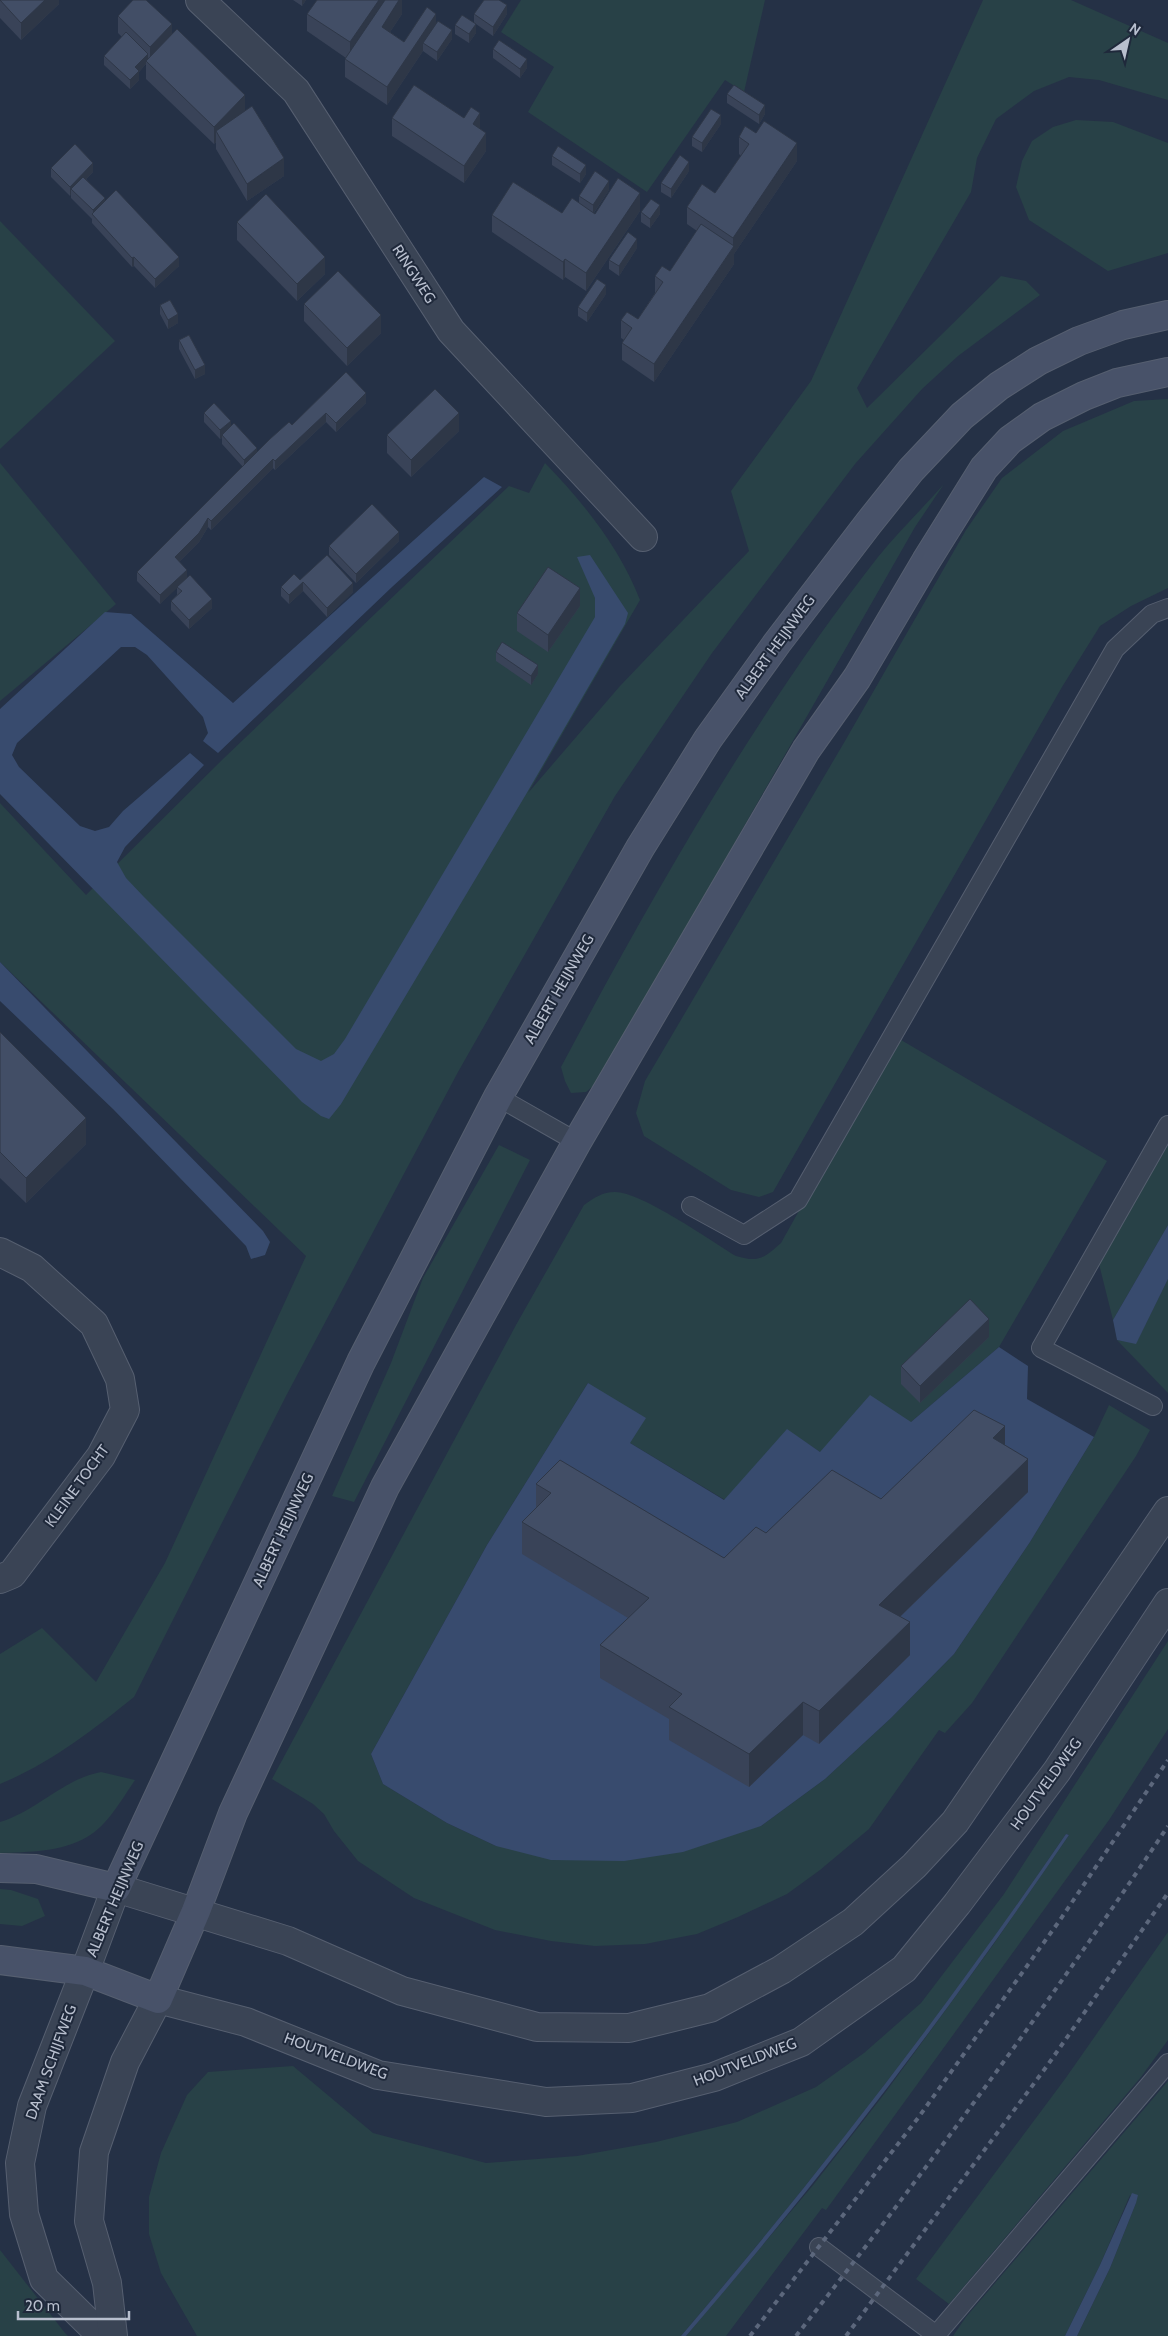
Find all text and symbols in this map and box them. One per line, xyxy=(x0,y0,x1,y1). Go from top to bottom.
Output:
north arrow xyxy=(1103,15,1153,65)
text: N xyxy=(1126,19,1144,39)
street label: RINGWEG xyxy=(388,241,440,307)
street label: ALBERT HEIJNWEG xyxy=(731,592,819,702)
street label: ALBERT HEIJNWEG xyxy=(520,931,598,1047)
street label: KLEINE TOCHT xyxy=(41,1441,113,1531)
street label: ALBERT HEIJNWEG xyxy=(249,1470,317,1590)
street label: HOUTVELDWEG xyxy=(1007,1735,1085,1833)
street label: ALBERT HEIJNWEG xyxy=(83,1839,147,1959)
street label: DAAM SCHIJFWEG xyxy=(22,2002,80,2122)
street label: HOUTVELDWEG xyxy=(282,2029,390,2083)
street label: HOUTVELDWEG xyxy=(691,2034,799,2090)
scale bar xyxy=(18,2288,129,2320)
text: 20 m xyxy=(25,2297,60,2315)

